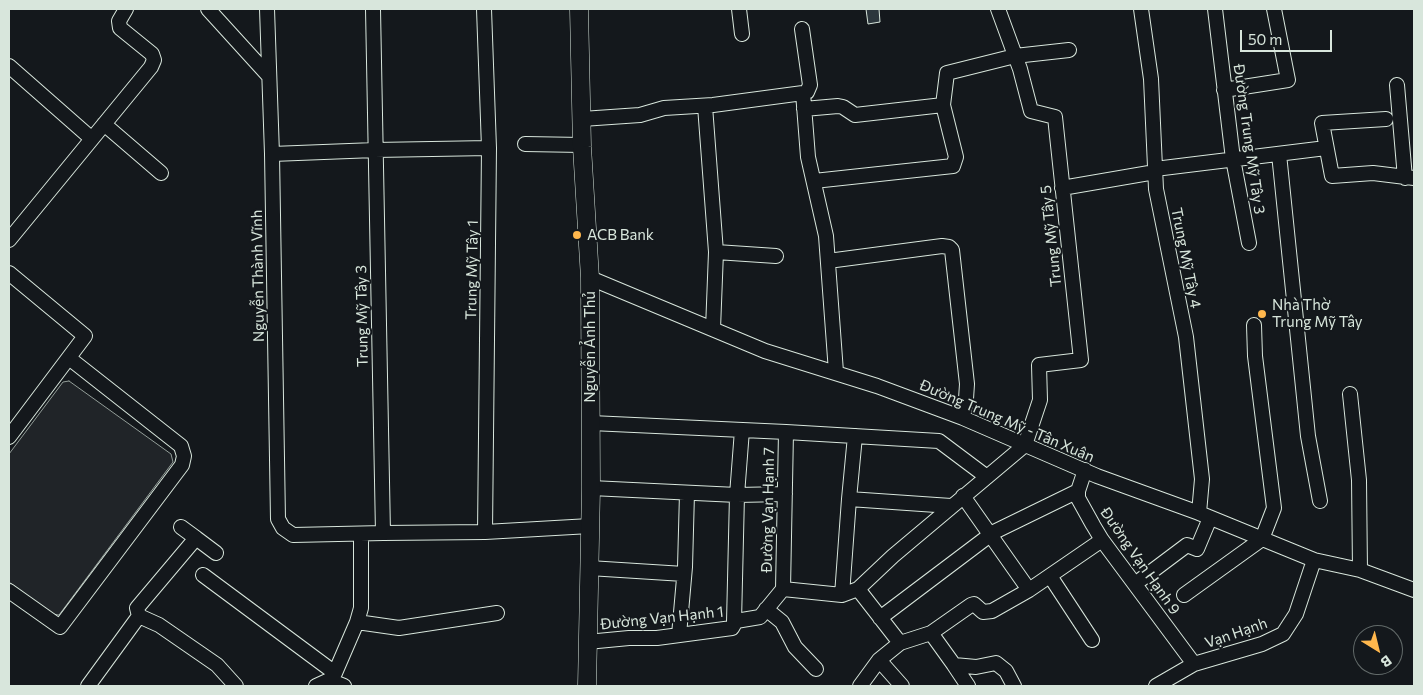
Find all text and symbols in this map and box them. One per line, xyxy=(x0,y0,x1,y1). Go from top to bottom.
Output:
scale bar xyxy=(1243,20,1336,52)
text: 50 m xyxy=(1248,30,1282,48)
street label: Đường Trung Mỹ Tây 3 xyxy=(1230,63,1268,215)
street label: Trung Mỹ Tây 5 xyxy=(1037,184,1065,288)
street label: Trung Mỹ Tây 4 xyxy=(1167,206,1205,310)
street label: Nguyễn Thành Vĩnh xyxy=(248,210,268,342)
street label: Trung Mỹ Tây 1 xyxy=(462,220,482,320)
place label: ACB Bank xyxy=(587,226,654,244)
marker: ACB Bank xyxy=(571,229,583,241)
street label: Trung Mỹ Tây 3 xyxy=(352,265,372,367)
street label: Nguyễn Ảnh Thủ xyxy=(581,291,599,403)
place label: Nhà Thờ Trung Mỹ Tây xyxy=(1272,296,1363,331)
marker: Nhà Thờ Trung Mỹ Tây xyxy=(1256,308,1268,320)
street label: Đường Trung Mỹ - Tân Xuân xyxy=(917,376,1097,466)
street label: Đường Vạn Hạnh 7 xyxy=(758,447,778,573)
street label: Đường Vạn Hạnh 9 xyxy=(1096,504,1184,618)
street label: Đường Vạn Hạnh 1 xyxy=(599,603,725,633)
street label: Vạn Hạnh xyxy=(1202,614,1270,652)
north arrow xyxy=(1353,625,1403,675)
text: B xyxy=(1378,652,1395,671)

